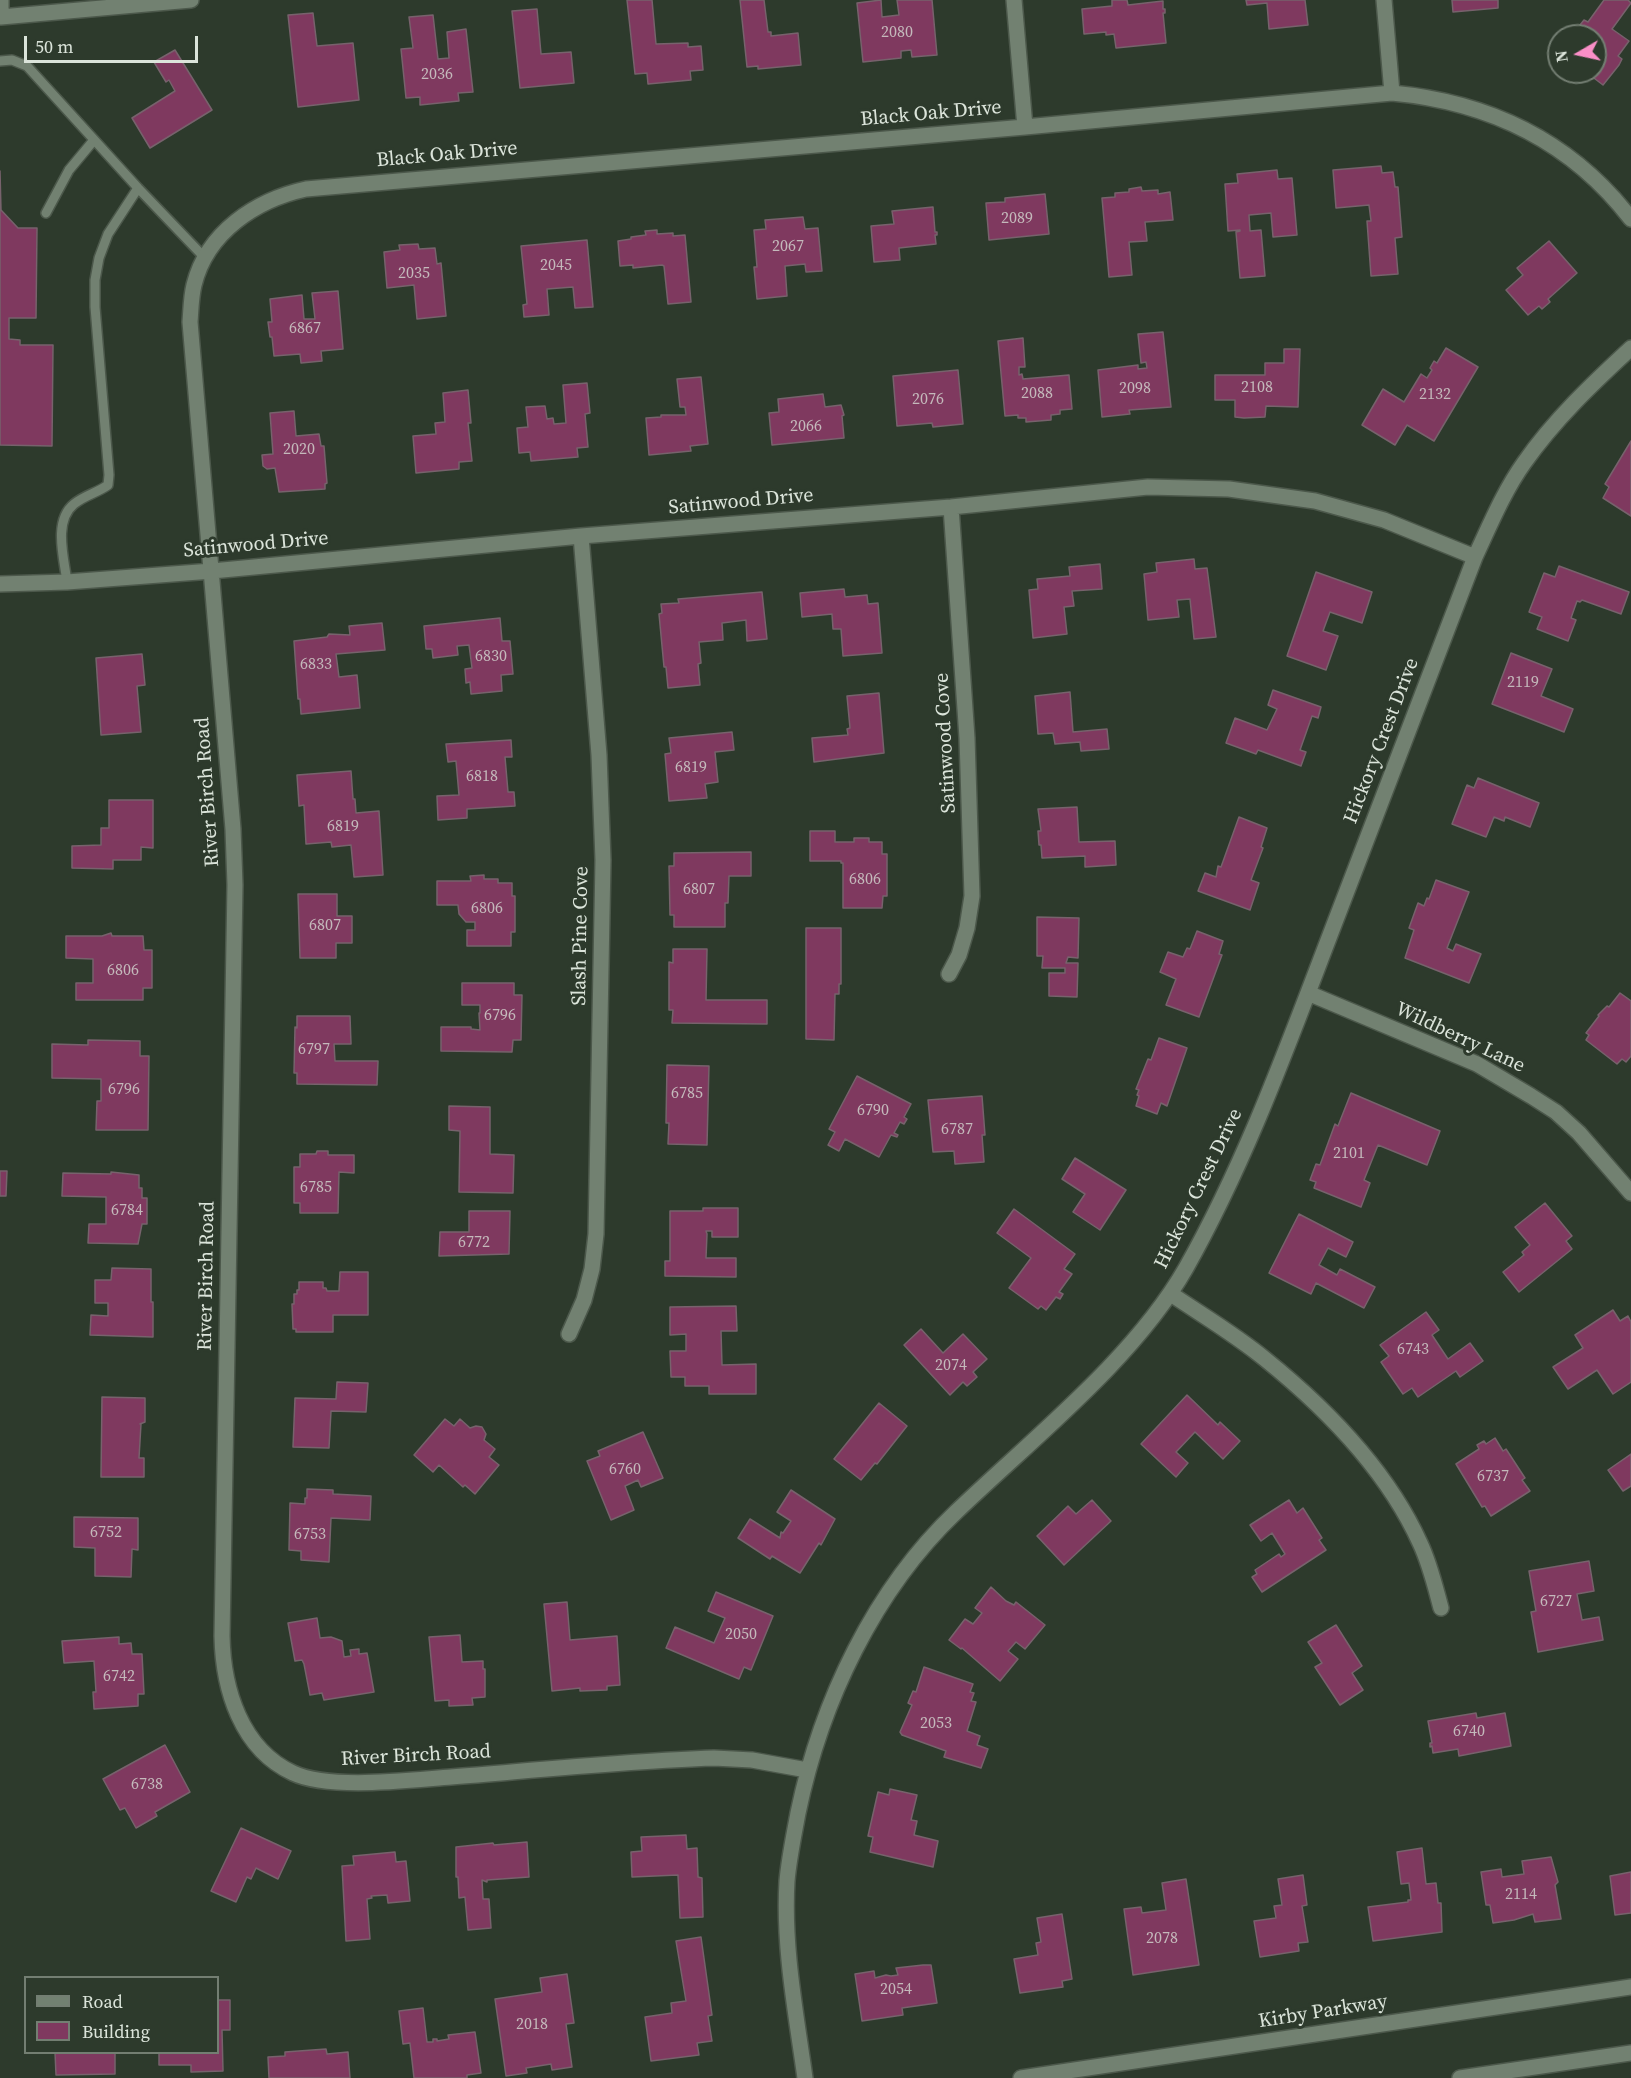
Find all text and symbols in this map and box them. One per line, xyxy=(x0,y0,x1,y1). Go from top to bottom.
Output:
house number: 2080 xyxy=(881,23,913,43)
scale bar xyxy=(27,24,201,62)
north arrow xyxy=(1547,24,1607,84)
text: 50 m xyxy=(35,34,73,59)
text: N xyxy=(1549,49,1573,64)
house number: 2036 xyxy=(421,65,453,85)
street label: Black Oak Drive xyxy=(859,96,1003,132)
street label: Black Oak Drive xyxy=(375,137,519,173)
house number: 2089 xyxy=(1001,209,1033,229)
house number: 2067 xyxy=(772,237,804,257)
house number: 2045 xyxy=(540,256,572,276)
house number: 2035 xyxy=(398,264,430,284)
house number: 6867 xyxy=(289,319,321,339)
house number: 2108 xyxy=(1241,378,1273,398)
house number: 2098 xyxy=(1119,379,1151,399)
house number: 2088 xyxy=(1021,384,1053,404)
house number: 2132 xyxy=(1419,385,1451,405)
house number: 2076 xyxy=(912,390,944,410)
house number: 2066 xyxy=(790,417,822,437)
house number: 2020 xyxy=(283,440,315,460)
street label: Satinwood Drive xyxy=(668,484,814,520)
street label: Satinwood Drive xyxy=(183,527,329,563)
house number: 6830 xyxy=(475,647,507,667)
house number: 6833 xyxy=(300,655,332,675)
street label: Hickory Crest Drive xyxy=(1339,655,1425,827)
street label: Satinwood Cove xyxy=(930,672,962,814)
house number: 2119 xyxy=(1507,673,1539,693)
street label: River Birch Road xyxy=(191,716,225,868)
house number: 6819 xyxy=(675,758,707,778)
house number: 6818 xyxy=(466,767,498,787)
house number: 6819 xyxy=(327,817,359,837)
street label: Slash Pine Cove xyxy=(568,866,594,1006)
house number: 6806 xyxy=(849,870,881,890)
house number: 6807 xyxy=(683,880,715,900)
house number: 6806 xyxy=(471,899,503,919)
house number: 6807 xyxy=(309,916,341,936)
house number: 6806 xyxy=(107,961,139,981)
street label: Wildberry Lane xyxy=(1391,998,1529,1078)
house number: 6796 xyxy=(484,1006,516,1026)
house number: 6797 xyxy=(298,1040,330,1060)
house number: 6796 xyxy=(108,1080,140,1100)
house number: 6785 xyxy=(671,1084,703,1104)
house number: 6790 xyxy=(857,1101,889,1121)
street label: Hickory Crest Drive xyxy=(1150,1105,1248,1273)
house number: 6787 xyxy=(941,1120,973,1140)
house number: 2101 xyxy=(1333,1144,1365,1164)
house number: 6785 xyxy=(300,1178,332,1198)
house number: 6784 xyxy=(111,1201,143,1221)
street label: River Birch Road xyxy=(194,1201,220,1351)
house number: 6772 xyxy=(458,1233,490,1253)
house number: 6743 xyxy=(1397,1340,1429,1360)
house number: 2074 xyxy=(935,1356,967,1376)
house number: 6760 xyxy=(609,1460,641,1480)
house number: 6737 xyxy=(1477,1467,1509,1487)
house number: 6752 xyxy=(90,1523,122,1543)
house number: 6753 xyxy=(294,1525,326,1545)
house number: 6727 xyxy=(1540,1592,1572,1612)
house number: 2050 xyxy=(725,1625,757,1645)
house number: 6742 xyxy=(103,1667,135,1687)
house number: 2053 xyxy=(920,1714,952,1734)
house number: 6740 xyxy=(1453,1722,1485,1742)
street label: River Birch Road xyxy=(340,1740,492,1772)
house number: 6738 xyxy=(131,1775,163,1795)
house number: 2114 xyxy=(1505,1885,1537,1905)
house number: 2078 xyxy=(1146,1929,1178,1949)
legend xyxy=(24,1976,219,2054)
house number: 2054 xyxy=(880,1980,912,2000)
text: Road xyxy=(82,1989,123,2014)
street label: Kirby Parkway xyxy=(1257,1990,1389,2034)
house number: 2018 xyxy=(516,2015,548,2035)
text: Building xyxy=(82,2019,150,2044)

